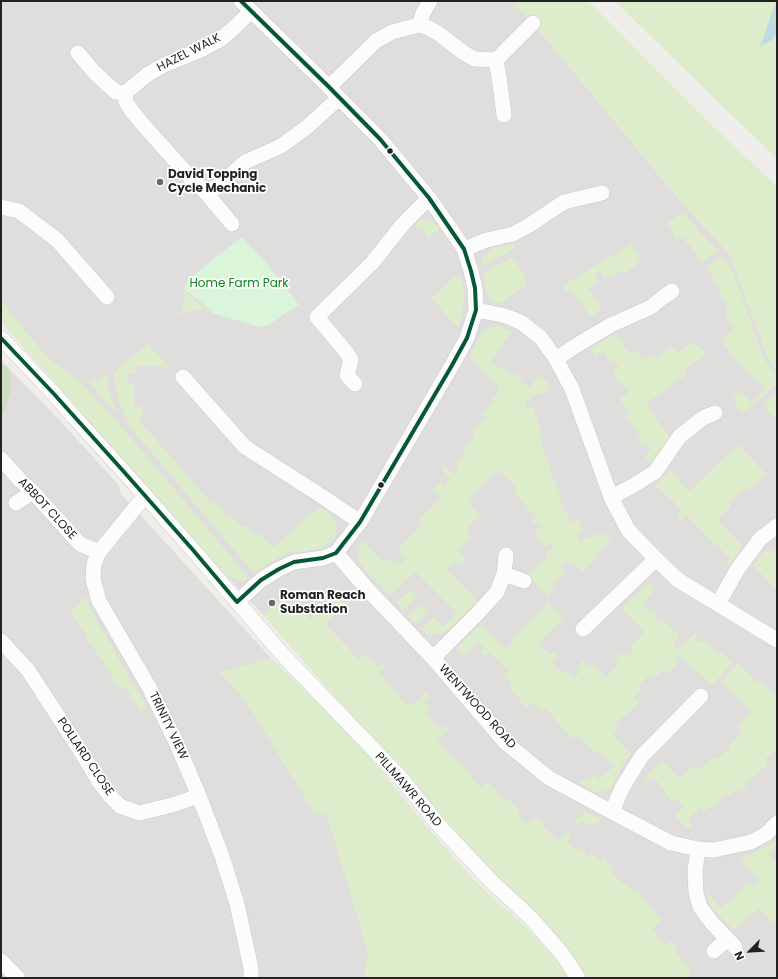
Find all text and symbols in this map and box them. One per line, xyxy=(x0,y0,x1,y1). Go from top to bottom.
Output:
street label: HAZEL WALK xyxy=(155,31,223,75)
unlabelled marker xyxy=(385,146,395,156)
place label: David Topping Cycle Mechanic xyxy=(168,168,266,196)
marker: David Topping Cycle Mechanic xyxy=(155,177,165,187)
park label: Home Farm Park xyxy=(190,277,288,291)
street label: ABBOT CLOSE xyxy=(15,475,79,543)
unlabelled marker xyxy=(376,480,386,490)
place label: Roman Reach Substation xyxy=(280,589,366,617)
marker: Roman Reach Substation xyxy=(267,598,277,608)
street label: WENTWOOD ROAD xyxy=(435,662,519,752)
street label: TRINITY VIEW xyxy=(145,690,191,762)
street label: POLLARD CLOSE xyxy=(54,715,116,799)
street label: PILLMAWR ROAD xyxy=(372,750,444,830)
north arrow xyxy=(730,931,770,971)
text: N xyxy=(730,949,748,963)

